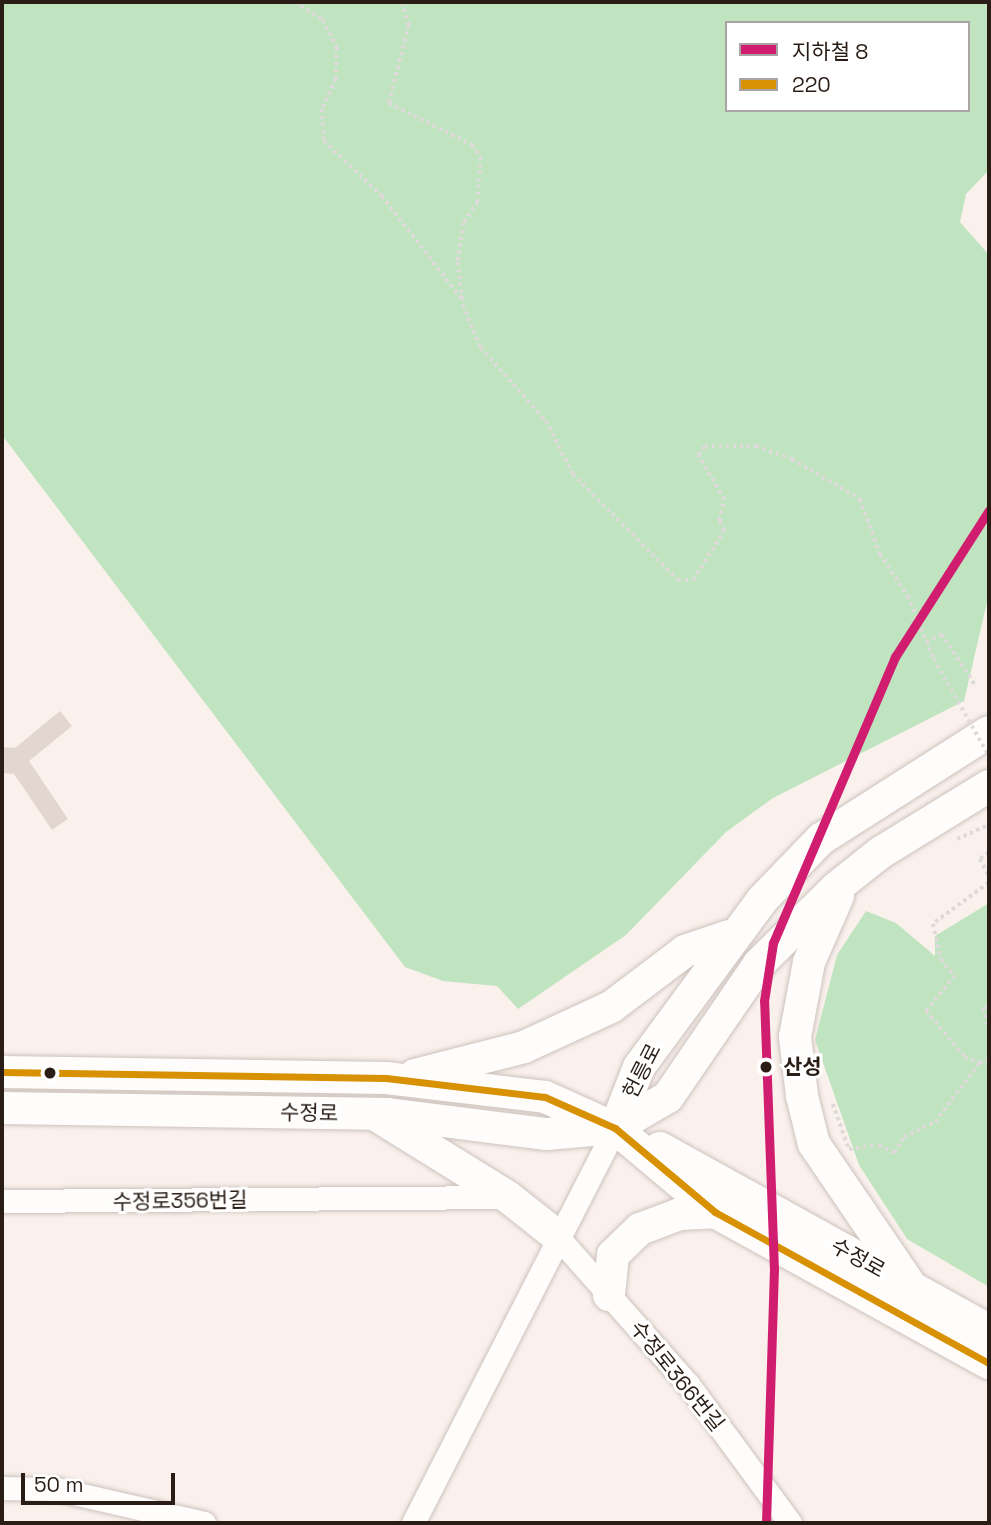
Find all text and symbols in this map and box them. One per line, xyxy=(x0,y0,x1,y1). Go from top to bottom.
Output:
legend xyxy=(725,21,970,112)
text: 지하철 8 xyxy=(792,38,868,65)
text: 220 xyxy=(792,71,831,98)
street label: 헌릉로 xyxy=(618,1039,666,1103)
place label: 산성 xyxy=(783,1054,822,1080)
marker: 산성 xyxy=(755,1056,777,1078)
unlabelled marker xyxy=(43,1066,57,1080)
street label: 수정로 xyxy=(280,1100,338,1126)
street label: 수정로356번길 xyxy=(112,1187,248,1215)
street label: 수정로 xyxy=(827,1233,889,1283)
street label: 수정로366번길 xyxy=(625,1316,729,1436)
scale bar xyxy=(24,1458,178,1502)
text: 50 m xyxy=(34,1471,84,1498)

